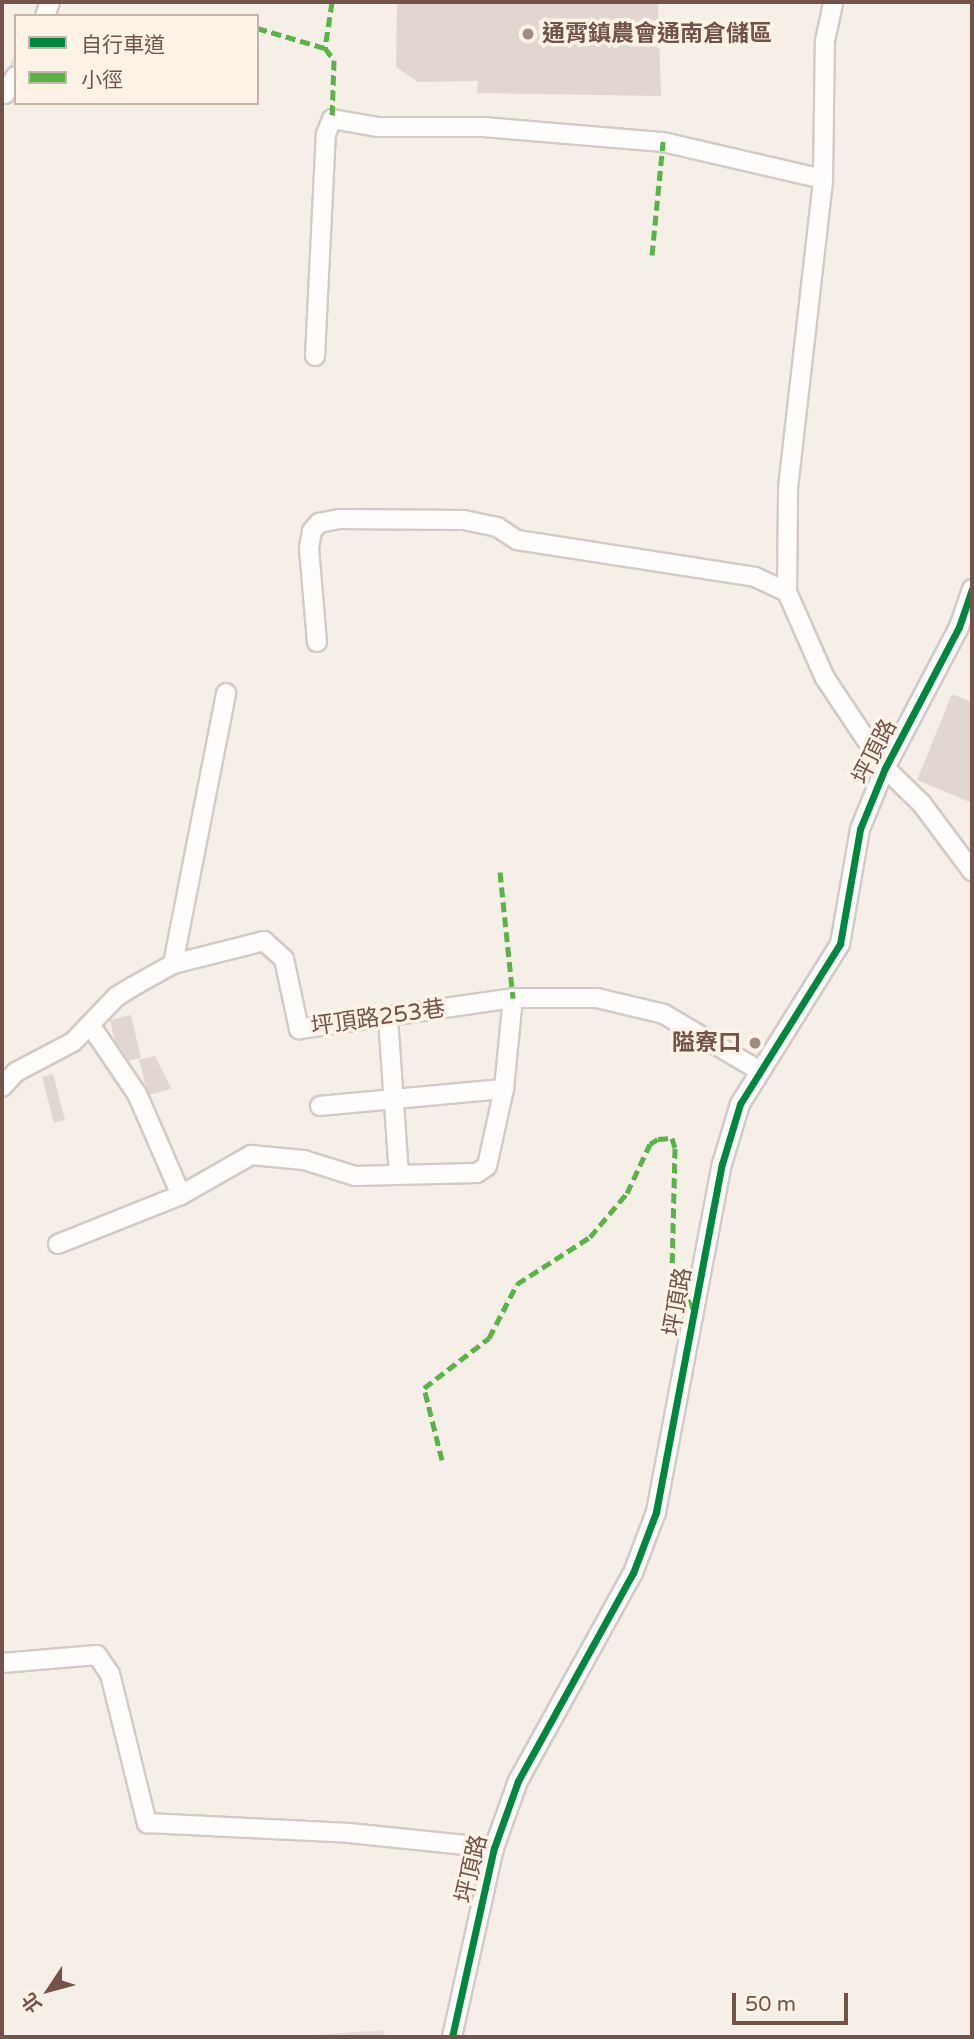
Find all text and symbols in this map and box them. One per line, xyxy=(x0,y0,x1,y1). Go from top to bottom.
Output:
legend xyxy=(14,14,259,105)
place label: 通霄鎮農會通南倉儲區 xyxy=(542,20,772,48)
marker: 通霄鎮農會通南倉儲區 xyxy=(520,26,536,42)
text: 自行車道 xyxy=(81,33,165,58)
text: 小徑 xyxy=(81,68,123,93)
street label: 坪頂路 xyxy=(847,715,903,789)
street label: 坪頂路253巷 xyxy=(309,995,447,1041)
place label: 隘寮口 xyxy=(672,1029,741,1057)
marker: 隘寮口 xyxy=(747,1035,763,1051)
street label: 坪頂路 xyxy=(658,1266,698,1338)
street label: 坪頂路 xyxy=(451,1832,493,1906)
north arrow xyxy=(14,1955,84,2025)
scale bar xyxy=(736,1980,852,2024)
text: 北 xyxy=(18,1988,47,2017)
text: 50 m xyxy=(745,1992,796,2017)

